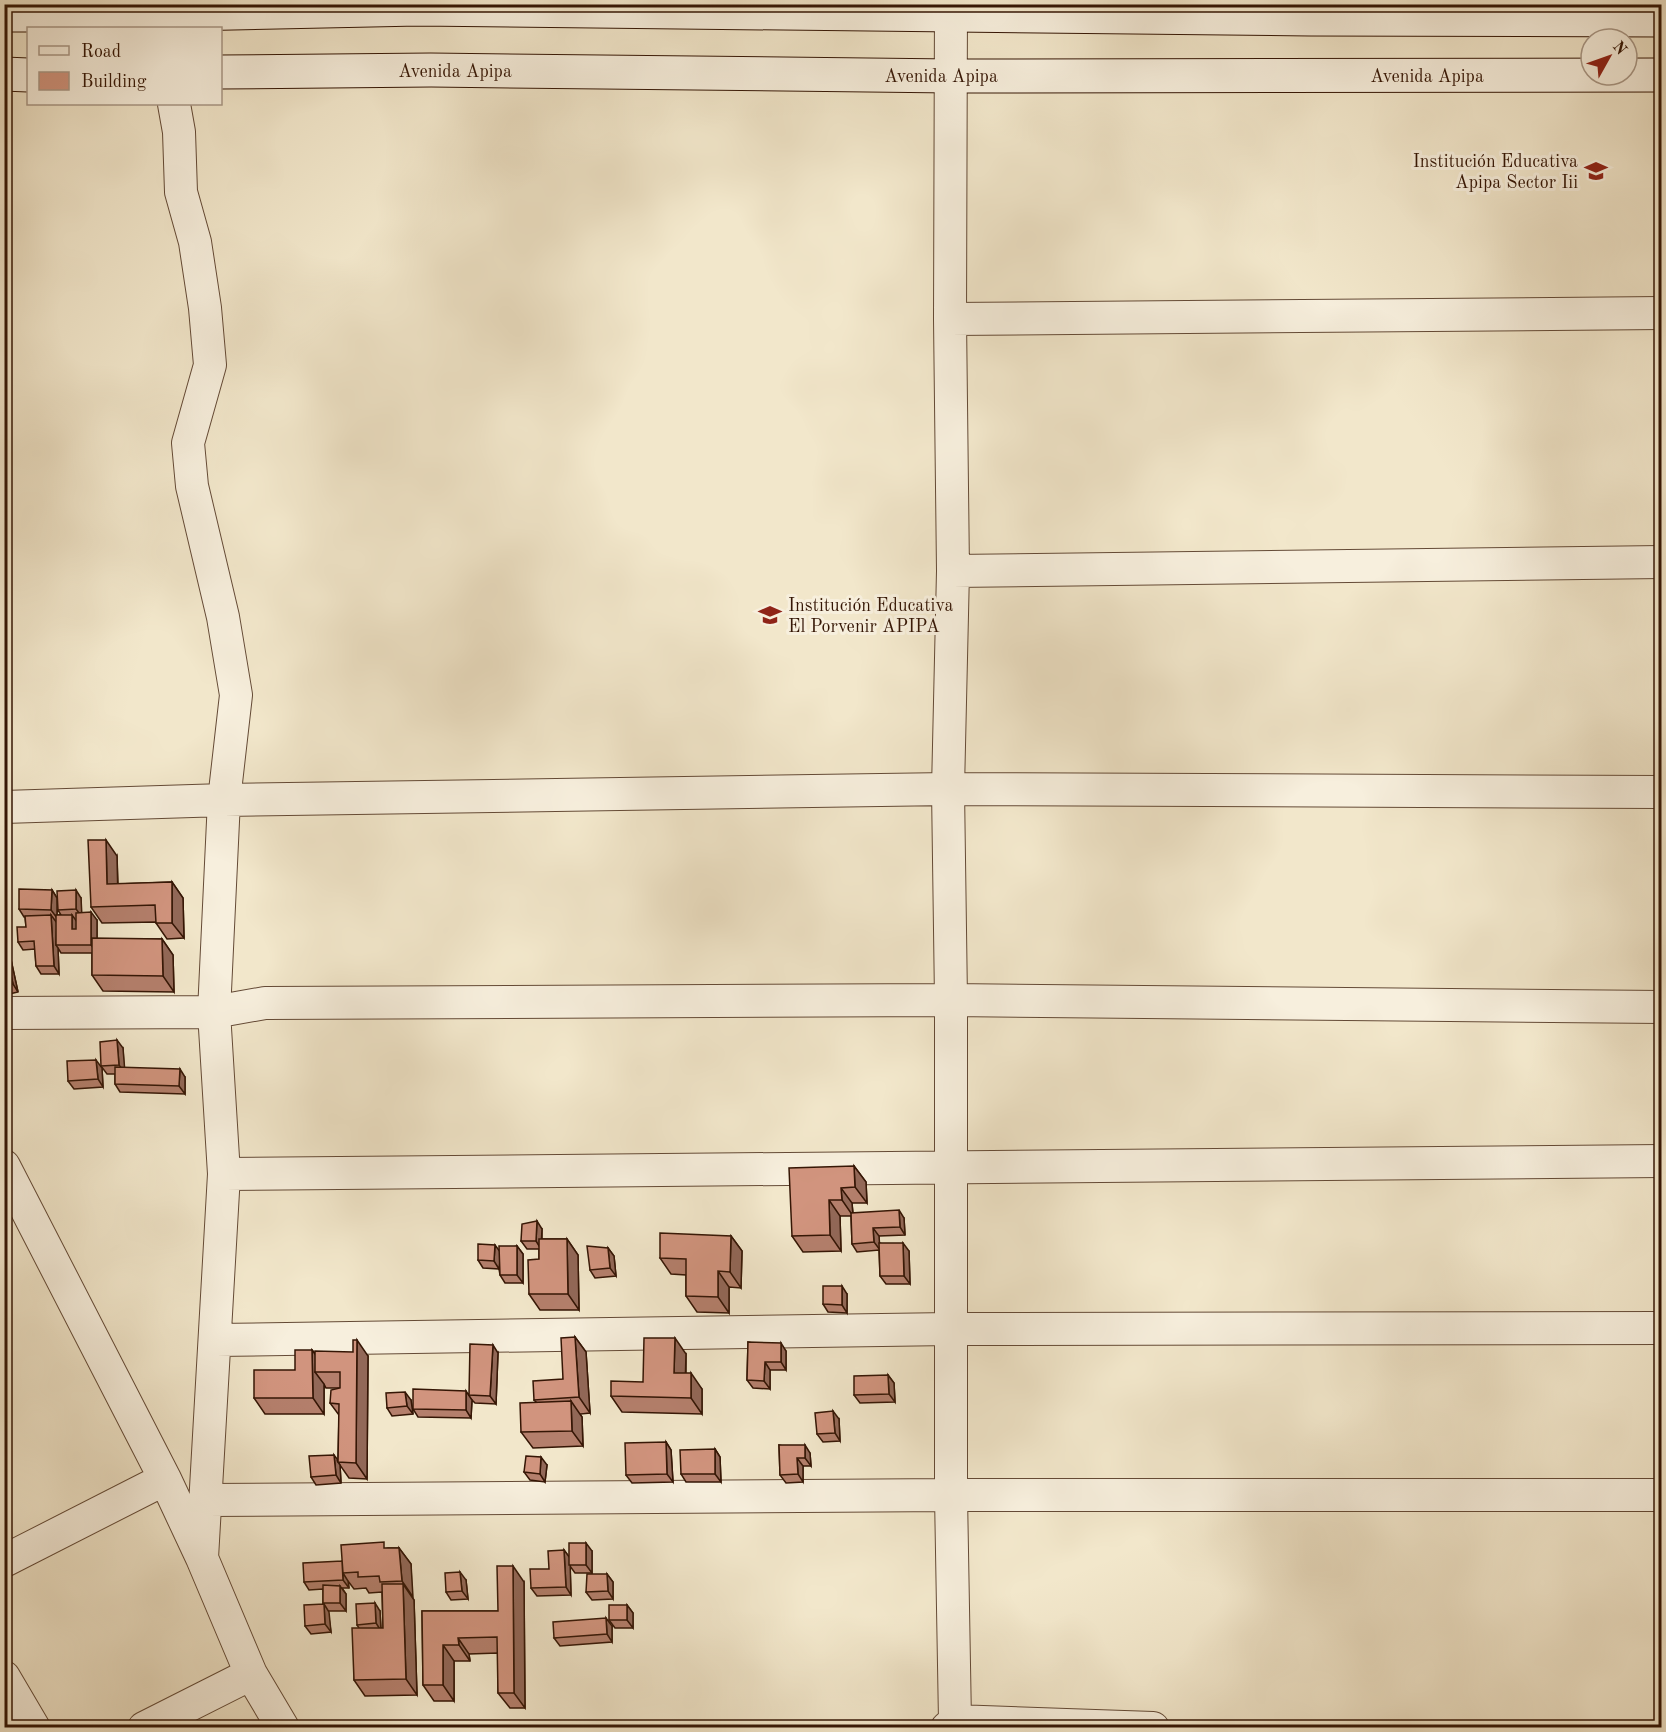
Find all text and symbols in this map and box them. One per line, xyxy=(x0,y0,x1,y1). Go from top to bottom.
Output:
legend xyxy=(27,27,222,105)
north arrow xyxy=(1579,27,1639,87)
text: N xyxy=(1609,39,1630,59)
text: Road xyxy=(81,43,121,61)
street label: Avenida Apipa xyxy=(398,63,512,81)
street label: Avenida Apipa xyxy=(884,68,998,86)
street label: Avenida Apipa xyxy=(1370,68,1484,86)
text: Building xyxy=(81,73,147,91)
place label: Institución Educativa Apipa Sector Iii xyxy=(1413,153,1578,192)
school or university icon: Institución Educativa Apipa Sector Iii xyxy=(1583,158,1609,184)
place label: Institución Educativa El Porvenir APIPA xyxy=(788,597,953,636)
school or university icon: Institución Educativa El Porvenir APIPA xyxy=(757,602,783,628)

